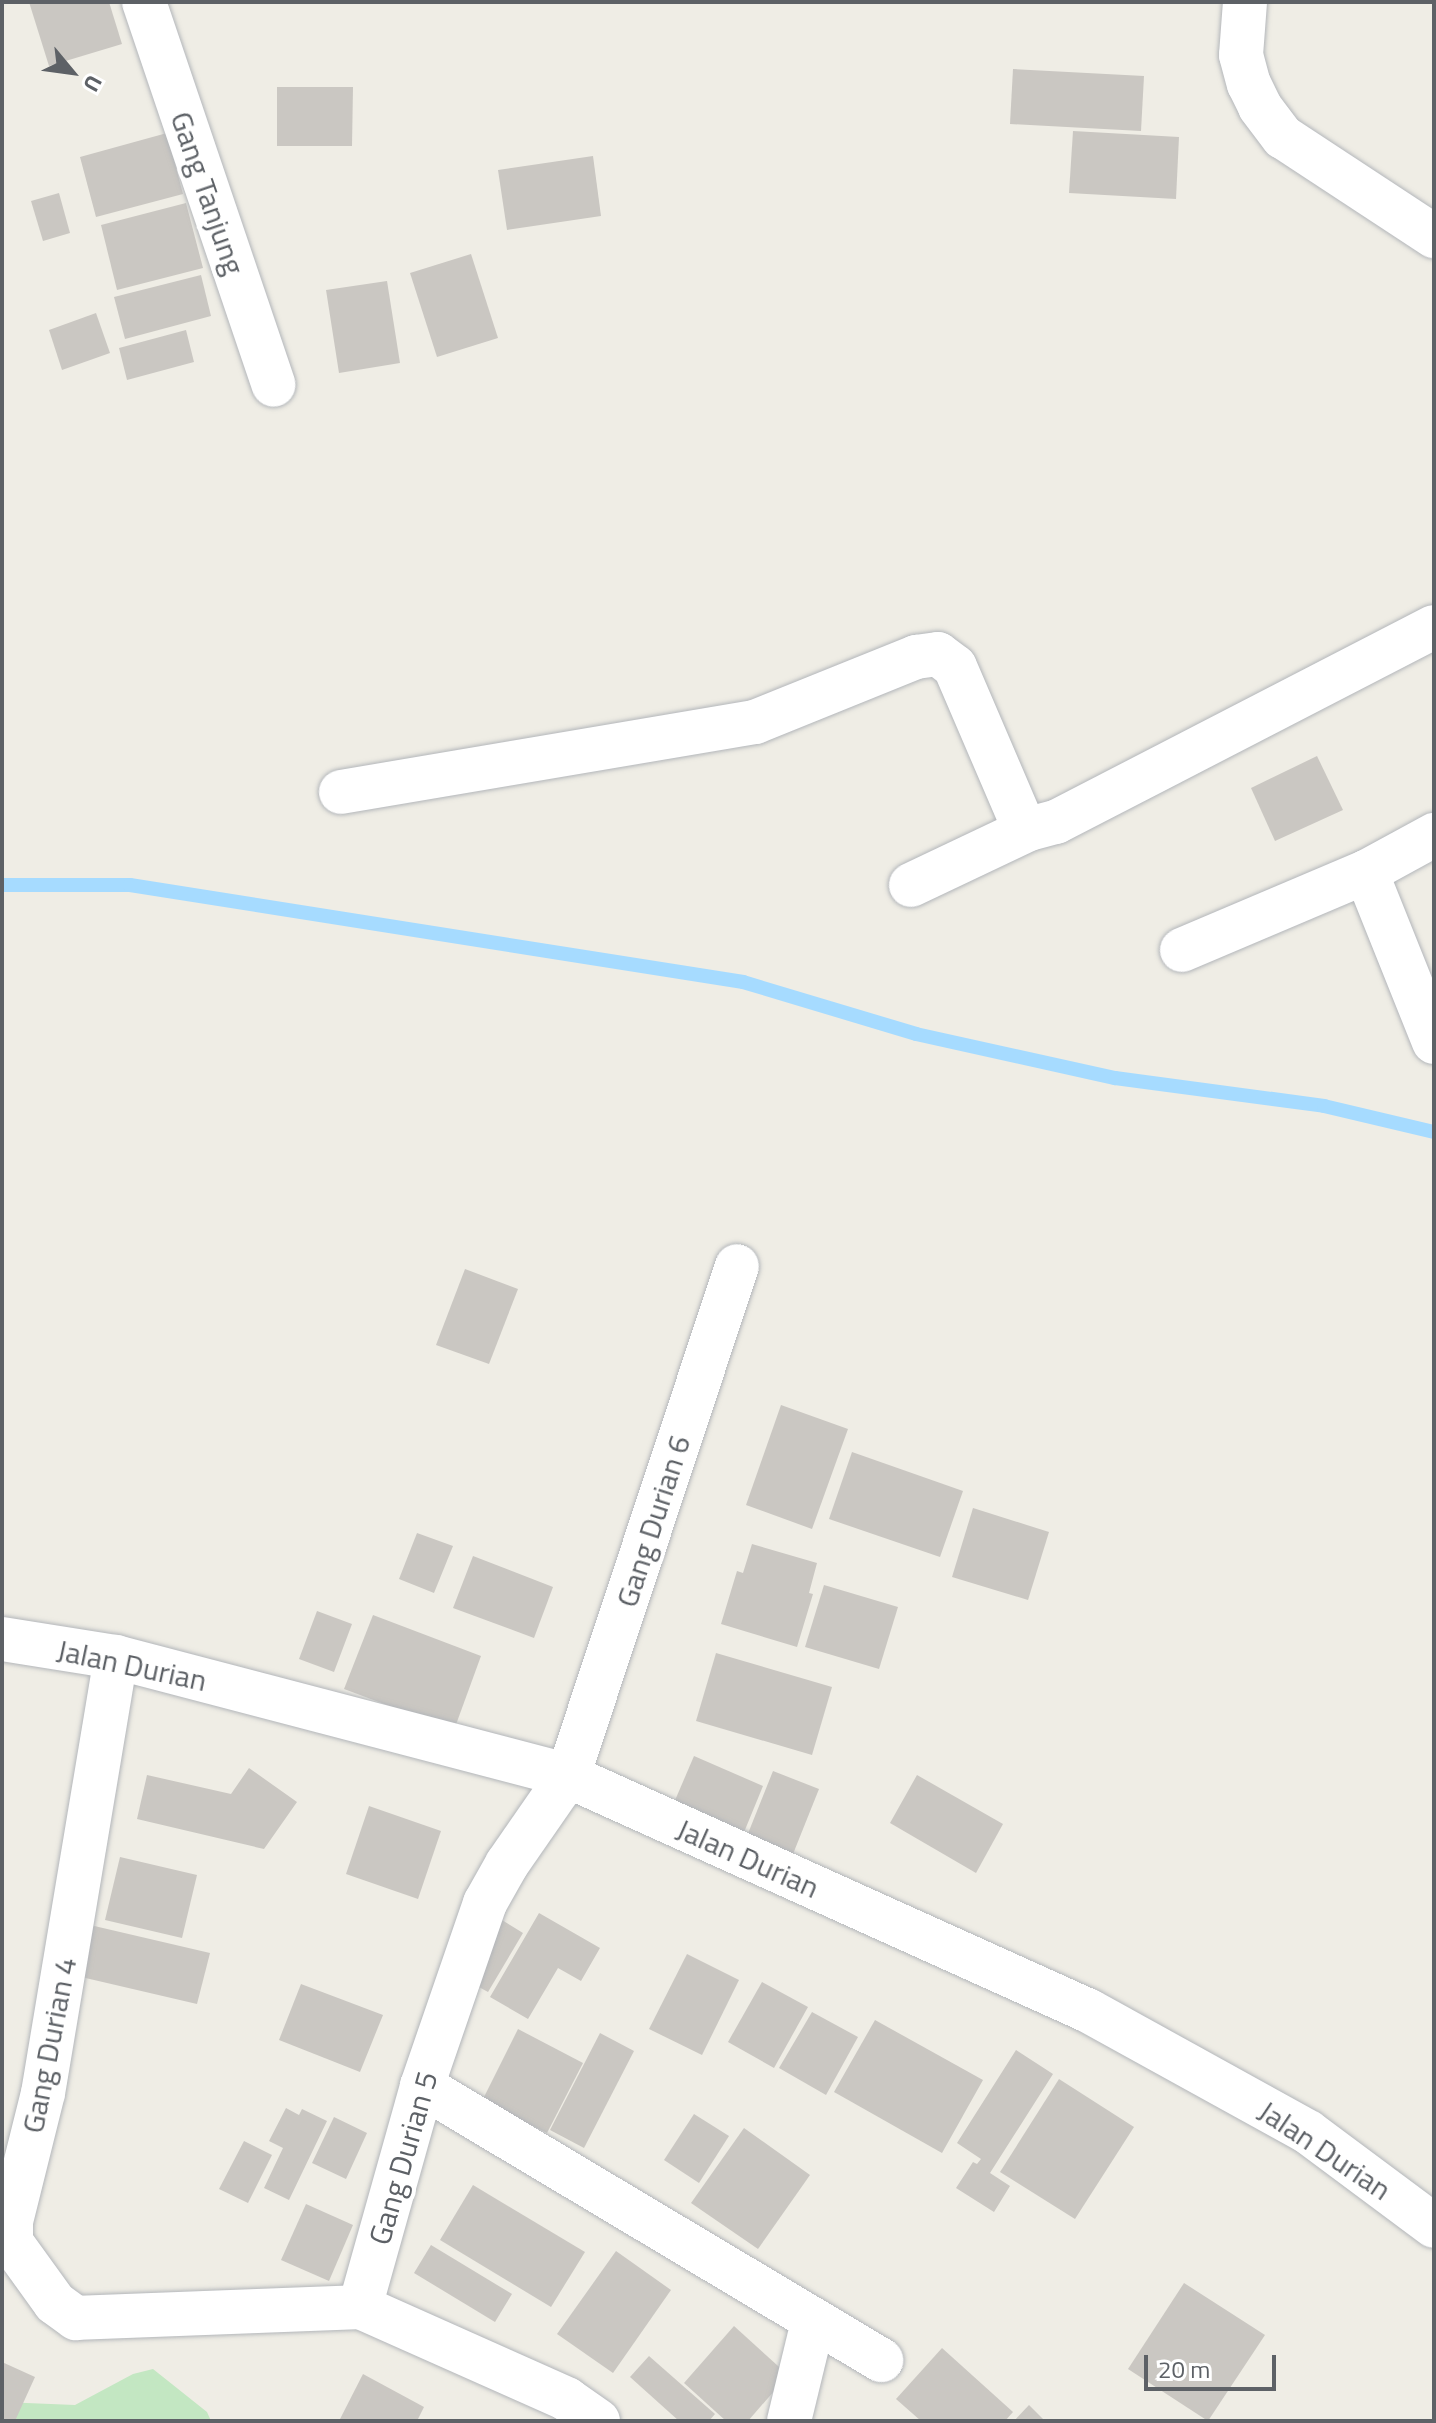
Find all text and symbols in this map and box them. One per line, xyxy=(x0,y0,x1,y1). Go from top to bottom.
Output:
north arrow xyxy=(32,32,112,112)
text: U xyxy=(75,69,111,98)
street label: Gang Tanjung xyxy=(163,107,253,279)
street label: Gang Durian 6 xyxy=(608,1431,698,1611)
street label: Jalan Durian xyxy=(54,1632,210,1698)
street label: Jalan Durian xyxy=(671,1811,825,1905)
street label: Gang Durian 4 xyxy=(14,1954,84,2136)
street label: Gang Durian 5 xyxy=(361,2067,445,2249)
street label: Jalan Durian xyxy=(1252,2093,1398,2207)
scale bar xyxy=(1148,2339,1280,2389)
text: 20 m xyxy=(1158,2351,1210,2387)

